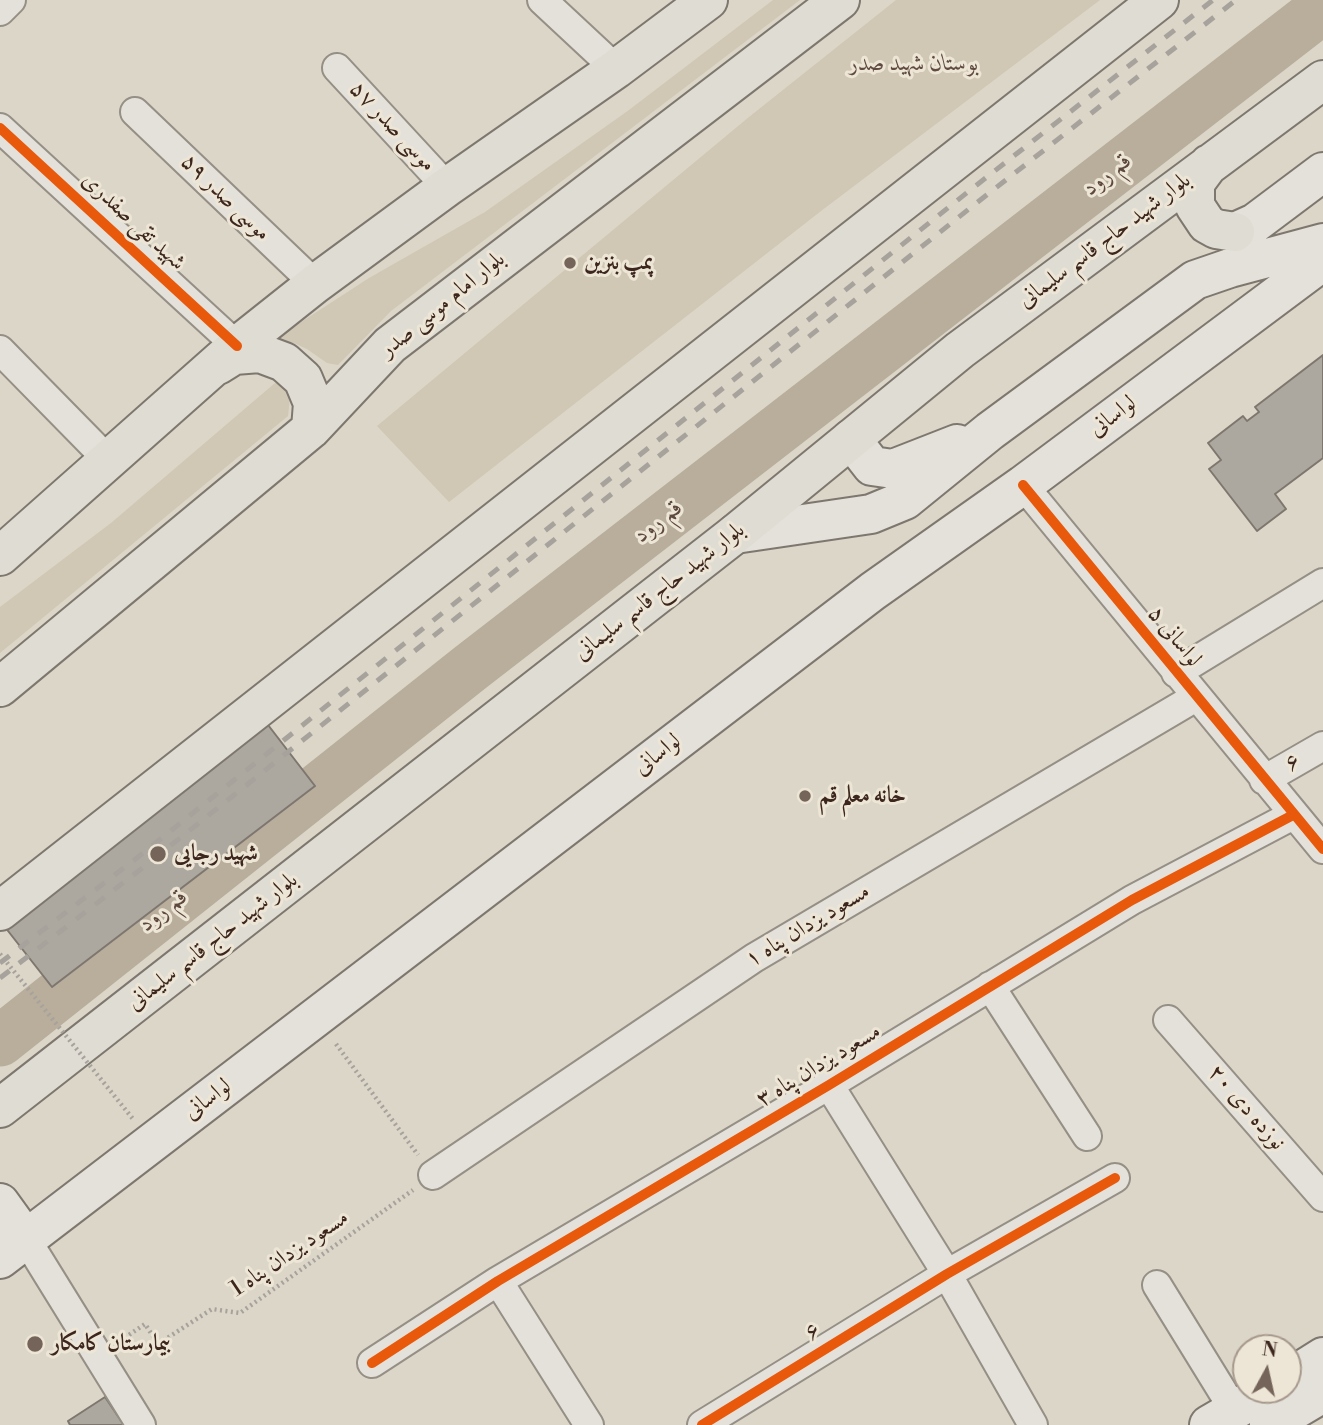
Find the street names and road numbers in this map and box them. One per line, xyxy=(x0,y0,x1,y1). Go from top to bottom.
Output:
street label: موسی صدر ۵۷ xyxy=(343,76,441,178)
street label: موسی صدر ۵۹ xyxy=(174,148,276,248)
street label: شهید تقی صفدری xyxy=(75,167,191,277)
street label: بلوار شهید حاج قاسم سلیمانی xyxy=(1013,167,1197,315)
street label: بلوار امام موسی صدر xyxy=(375,246,511,364)
street label: لواسانی xyxy=(1084,390,1142,444)
street label: بلوار شهید حاج قاسم سلیمانی xyxy=(569,517,751,667)
street label: لواسانی ۵ xyxy=(1141,601,1207,673)
street label: لواسانی xyxy=(629,728,687,782)
street label: ۶ xyxy=(1280,748,1306,778)
street label: بلوار شهید حاج قاسم سلیمانی xyxy=(122,867,304,1017)
street label: ۱ مسعود یزدان پناه xyxy=(741,878,875,974)
street label: ۳ مسعود یزدان پناه xyxy=(752,1018,886,1114)
street label: نوزده دی ۲۰ xyxy=(1201,1059,1291,1157)
street label: لواسانی xyxy=(179,1073,237,1127)
street label: 1 مسعود یزدان پناه xyxy=(226,1204,354,1304)
street label: ۶ xyxy=(800,1317,826,1347)

